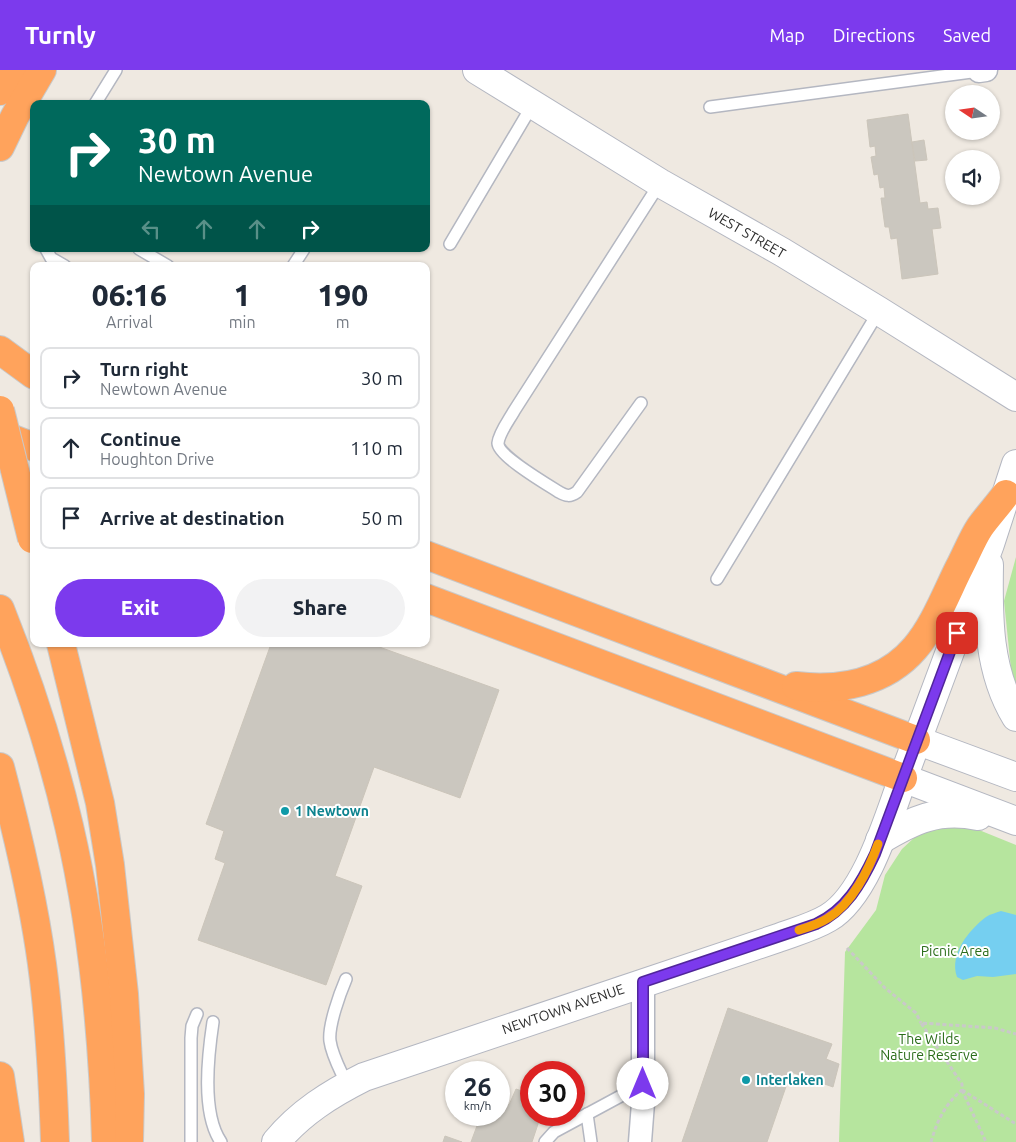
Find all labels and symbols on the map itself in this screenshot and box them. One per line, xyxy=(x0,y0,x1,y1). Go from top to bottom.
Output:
north arrow xyxy=(945,85,1000,140)
street label: WEST STREET xyxy=(706,204,789,262)
pin xyxy=(936,612,978,654)
place label: 1 Newtown xyxy=(295,803,369,819)
marker: 1 Newtown xyxy=(279,805,291,817)
park label: Picnic Area xyxy=(921,943,989,959)
street label: NEWTOWN AVENUE xyxy=(500,981,626,1037)
park label: The Wilds Nature Reserve xyxy=(880,1031,978,1063)
position arrow xyxy=(616,1057,668,1109)
speed limit sign: 30 xyxy=(520,1061,585,1126)
place label: Interlaken xyxy=(756,1072,824,1088)
marker: Interlaken xyxy=(740,1074,752,1086)

